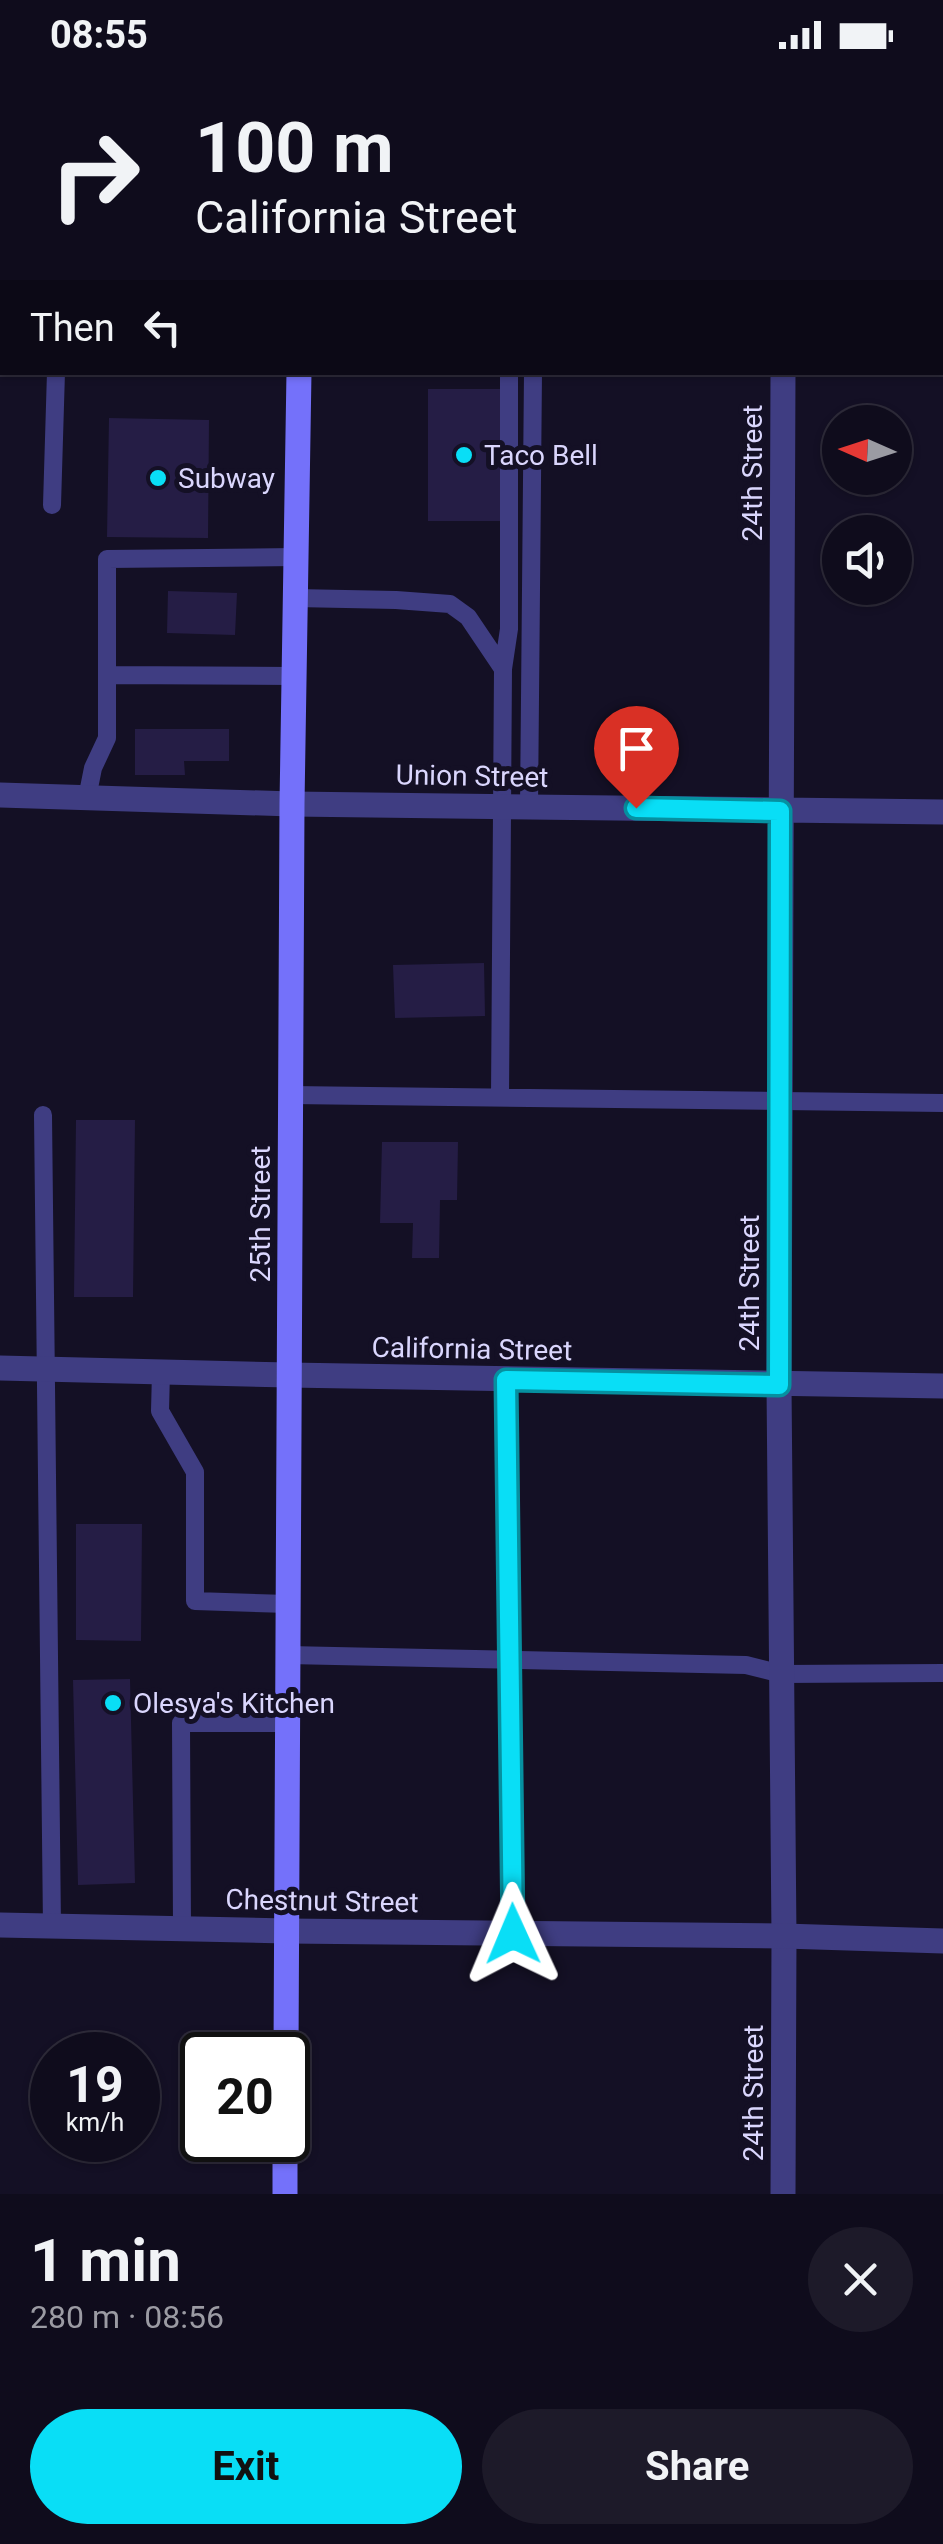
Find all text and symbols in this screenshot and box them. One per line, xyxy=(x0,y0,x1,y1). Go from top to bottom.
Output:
text: 08:55 xyxy=(50,13,148,57)
text: 100 m xyxy=(195,107,394,189)
icon: right xyxy=(30,110,160,240)
text: California Street xyxy=(195,191,517,244)
icon: left xyxy=(135,300,190,355)
text: Then xyxy=(30,306,115,350)
street label: 24th Street xyxy=(736,405,769,541)
north arrow xyxy=(822,405,912,495)
map controls xyxy=(822,405,912,605)
place label: Taco Bell xyxy=(484,439,598,472)
marker: Taco Bell xyxy=(453,444,475,466)
place label: Subway xyxy=(178,462,275,495)
marker: Subway xyxy=(147,467,169,489)
button: sound xyxy=(822,515,912,605)
pin xyxy=(594,706,679,809)
icon: arrive xyxy=(609,721,664,776)
street label: Union Street xyxy=(395,758,549,794)
street label: 25th Street xyxy=(244,1146,277,1282)
street label: 24th Street xyxy=(733,1215,766,1351)
street label: California Street xyxy=(371,1331,573,1367)
place label: Olesya's Kitchen xyxy=(133,1687,335,1720)
marker: Olesya's Kitchen xyxy=(102,1692,124,1714)
position arrow xyxy=(461,1882,565,1986)
street label: Chestnut Street xyxy=(225,1883,419,1919)
street label: 24th Street xyxy=(737,2025,770,2161)
speed limit sign: 20 xyxy=(180,2032,310,2162)
text: 19 xyxy=(66,2056,124,2114)
text: km/h xyxy=(66,2108,124,2137)
text: 1 min xyxy=(30,2225,181,2296)
button: close xyxy=(808,2227,913,2332)
text: 280 m · 08:56 xyxy=(30,2298,224,2336)
button: Exit xyxy=(30,2409,462,2524)
button: Share xyxy=(482,2409,913,2524)

